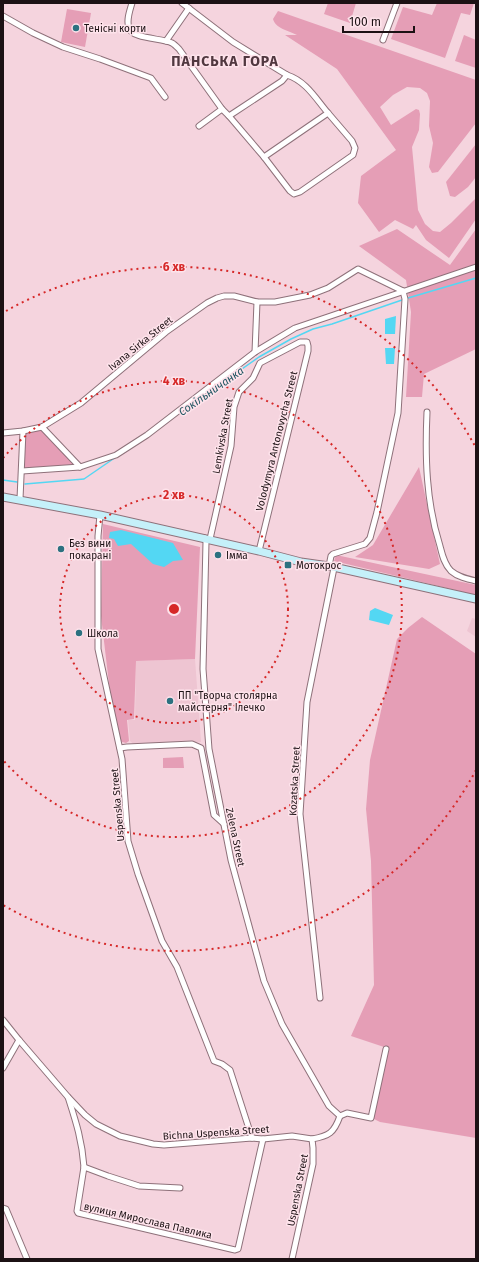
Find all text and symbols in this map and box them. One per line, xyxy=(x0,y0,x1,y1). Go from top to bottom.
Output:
scale bar xyxy=(343,8,414,34)
text: 100 m xyxy=(349,15,381,29)
place label: Тенісні корти xyxy=(84,22,146,35)
marker: Тенісні корти xyxy=(71,23,81,33)
district label: ПАНСЬКА ГОРА xyxy=(171,53,279,70)
text: 6 хв xyxy=(163,260,186,274)
street label: Ivana Sirka Street xyxy=(106,314,176,373)
water label: Сокільничанка xyxy=(176,364,246,419)
street label: Volodymyra Antonovycha Street xyxy=(254,370,300,513)
text: 4 хв xyxy=(163,374,186,388)
street label: Lemkivska Street xyxy=(210,397,236,475)
text: 2 хв xyxy=(163,488,185,502)
place label: Без вини покарані xyxy=(69,538,111,562)
marker: Без вини покарані xyxy=(56,544,66,554)
marker: Імма xyxy=(213,550,223,560)
place label: Імма xyxy=(226,550,248,562)
marker: Мотокрос xyxy=(283,560,293,570)
place label: Мотокрос xyxy=(296,560,341,572)
centre of rings xyxy=(167,602,181,616)
marker: Школа xyxy=(74,628,84,638)
place label: Школа xyxy=(87,628,118,640)
place label: ПП "Творча столярна майстерня" Ілечко xyxy=(178,690,277,714)
marker: ПП "Творча столярна майстерня" Ілечко xyxy=(165,696,175,706)
street label: Kozatska Street xyxy=(287,746,303,816)
street label: Uspenska Street xyxy=(109,767,127,842)
street label: Zelena Street xyxy=(223,807,247,868)
street label: Bichna Uspenska Street xyxy=(162,1123,270,1143)
street label: Uspenska Street xyxy=(285,1153,311,1227)
street label: вулиця Мирослава Павлика xyxy=(82,1200,213,1242)

